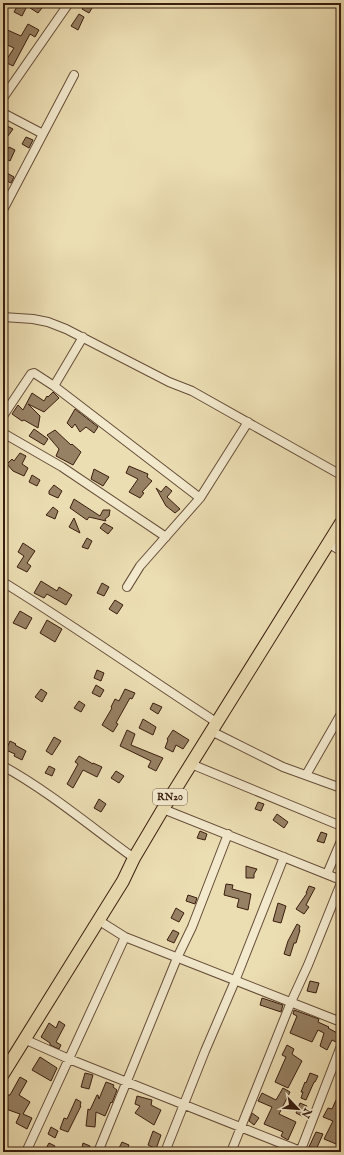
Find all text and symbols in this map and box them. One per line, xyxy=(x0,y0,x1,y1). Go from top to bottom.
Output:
road number: RN20 xyxy=(153,789,187,805)
north arrow xyxy=(278,1089,318,1129)
text: N xyxy=(298,1105,315,1121)

